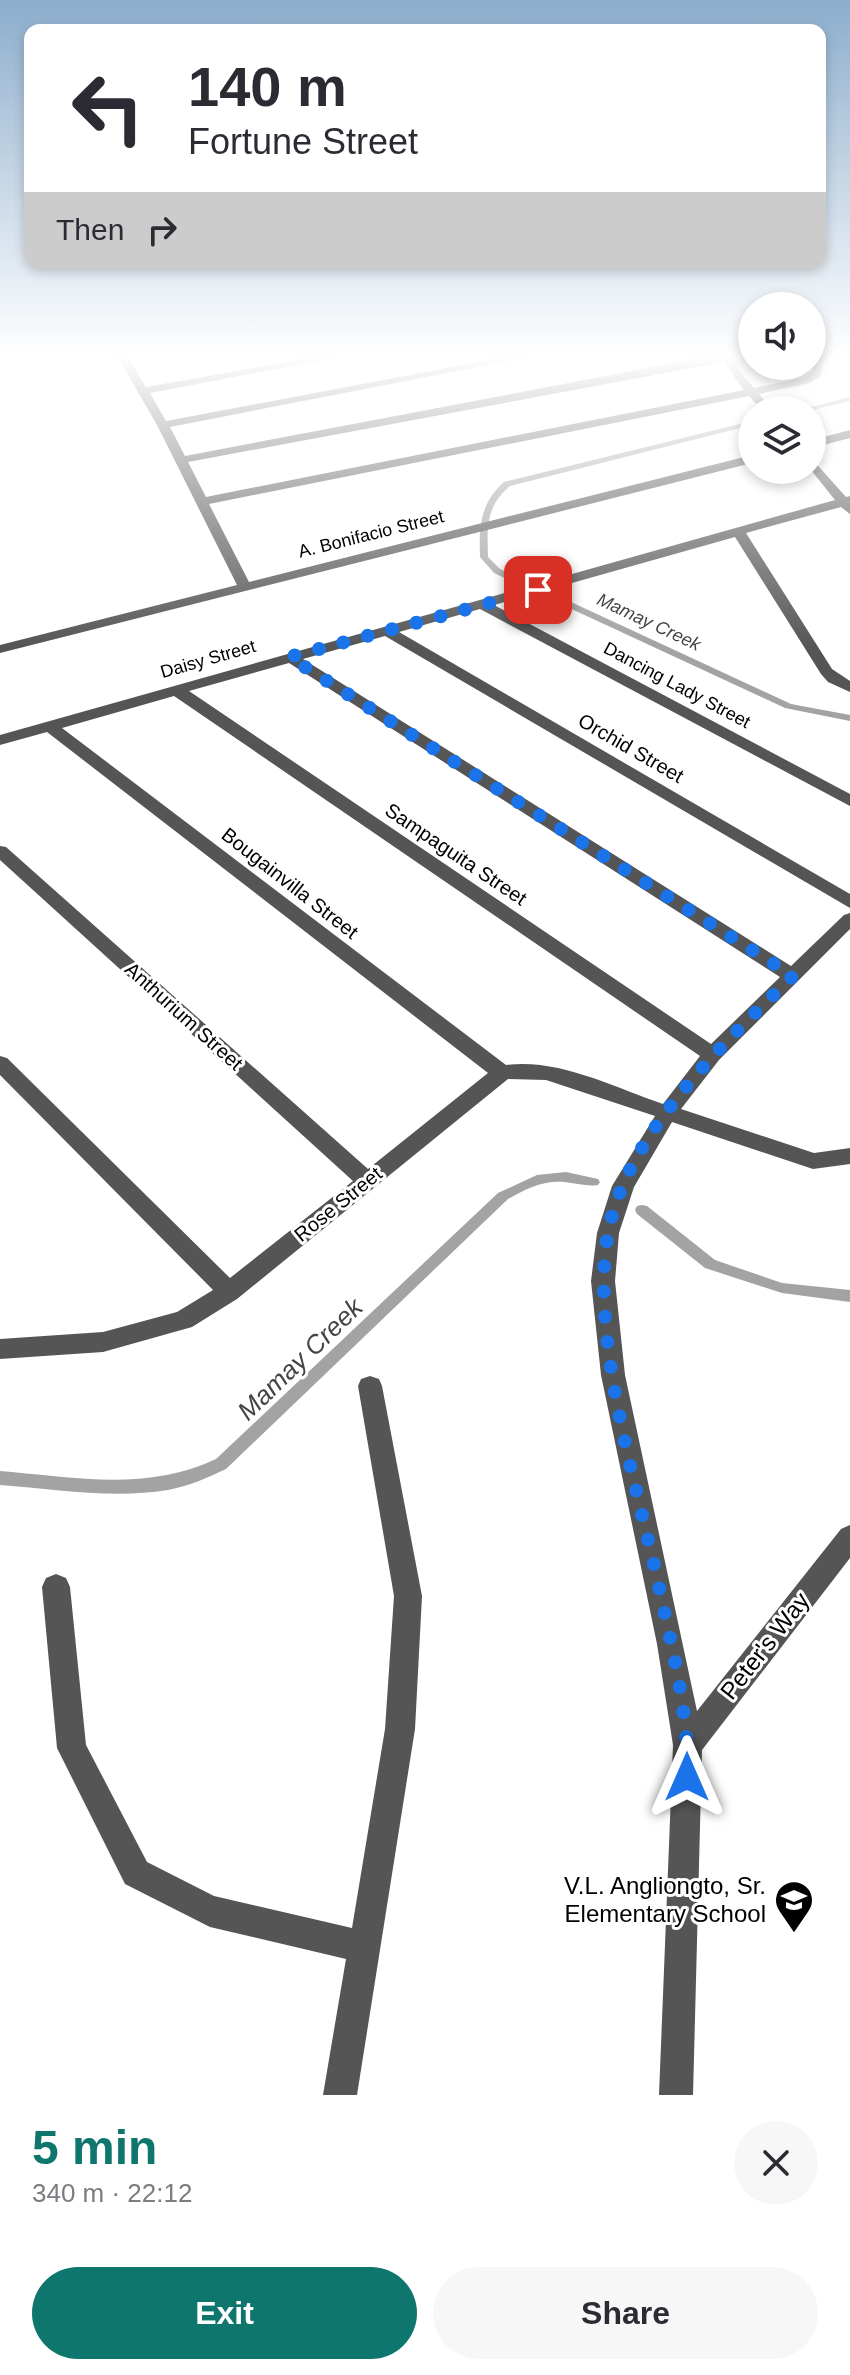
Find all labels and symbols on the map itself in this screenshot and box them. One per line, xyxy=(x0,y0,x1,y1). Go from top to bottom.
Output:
street label: A. Bonifacio Street xyxy=(296,506,446,562)
pin xyxy=(504,556,572,624)
water label: Mamay Creek xyxy=(594,589,705,655)
street label: Daisy Street xyxy=(158,636,258,682)
street label: Dancing Lady Street xyxy=(600,638,754,732)
street label: Orchid Street xyxy=(574,709,688,787)
street label: Sampaguita Street xyxy=(381,799,531,910)
street label: Bougainvilla Street xyxy=(218,823,363,943)
street label: Anthurium Street xyxy=(121,958,247,1075)
street label: Rose Street xyxy=(290,1162,386,1246)
water label: Mamay Creek xyxy=(231,1291,370,1426)
street label: Peter's Way xyxy=(715,1587,815,1704)
position arrow xyxy=(645,1735,729,1819)
place label: V.L. Angliongto, Sr. Elementary School xyxy=(564,1872,766,1927)
school or university icon: V.L. Angliongto, Sr. Elementary School xyxy=(773,1879,815,1934)

